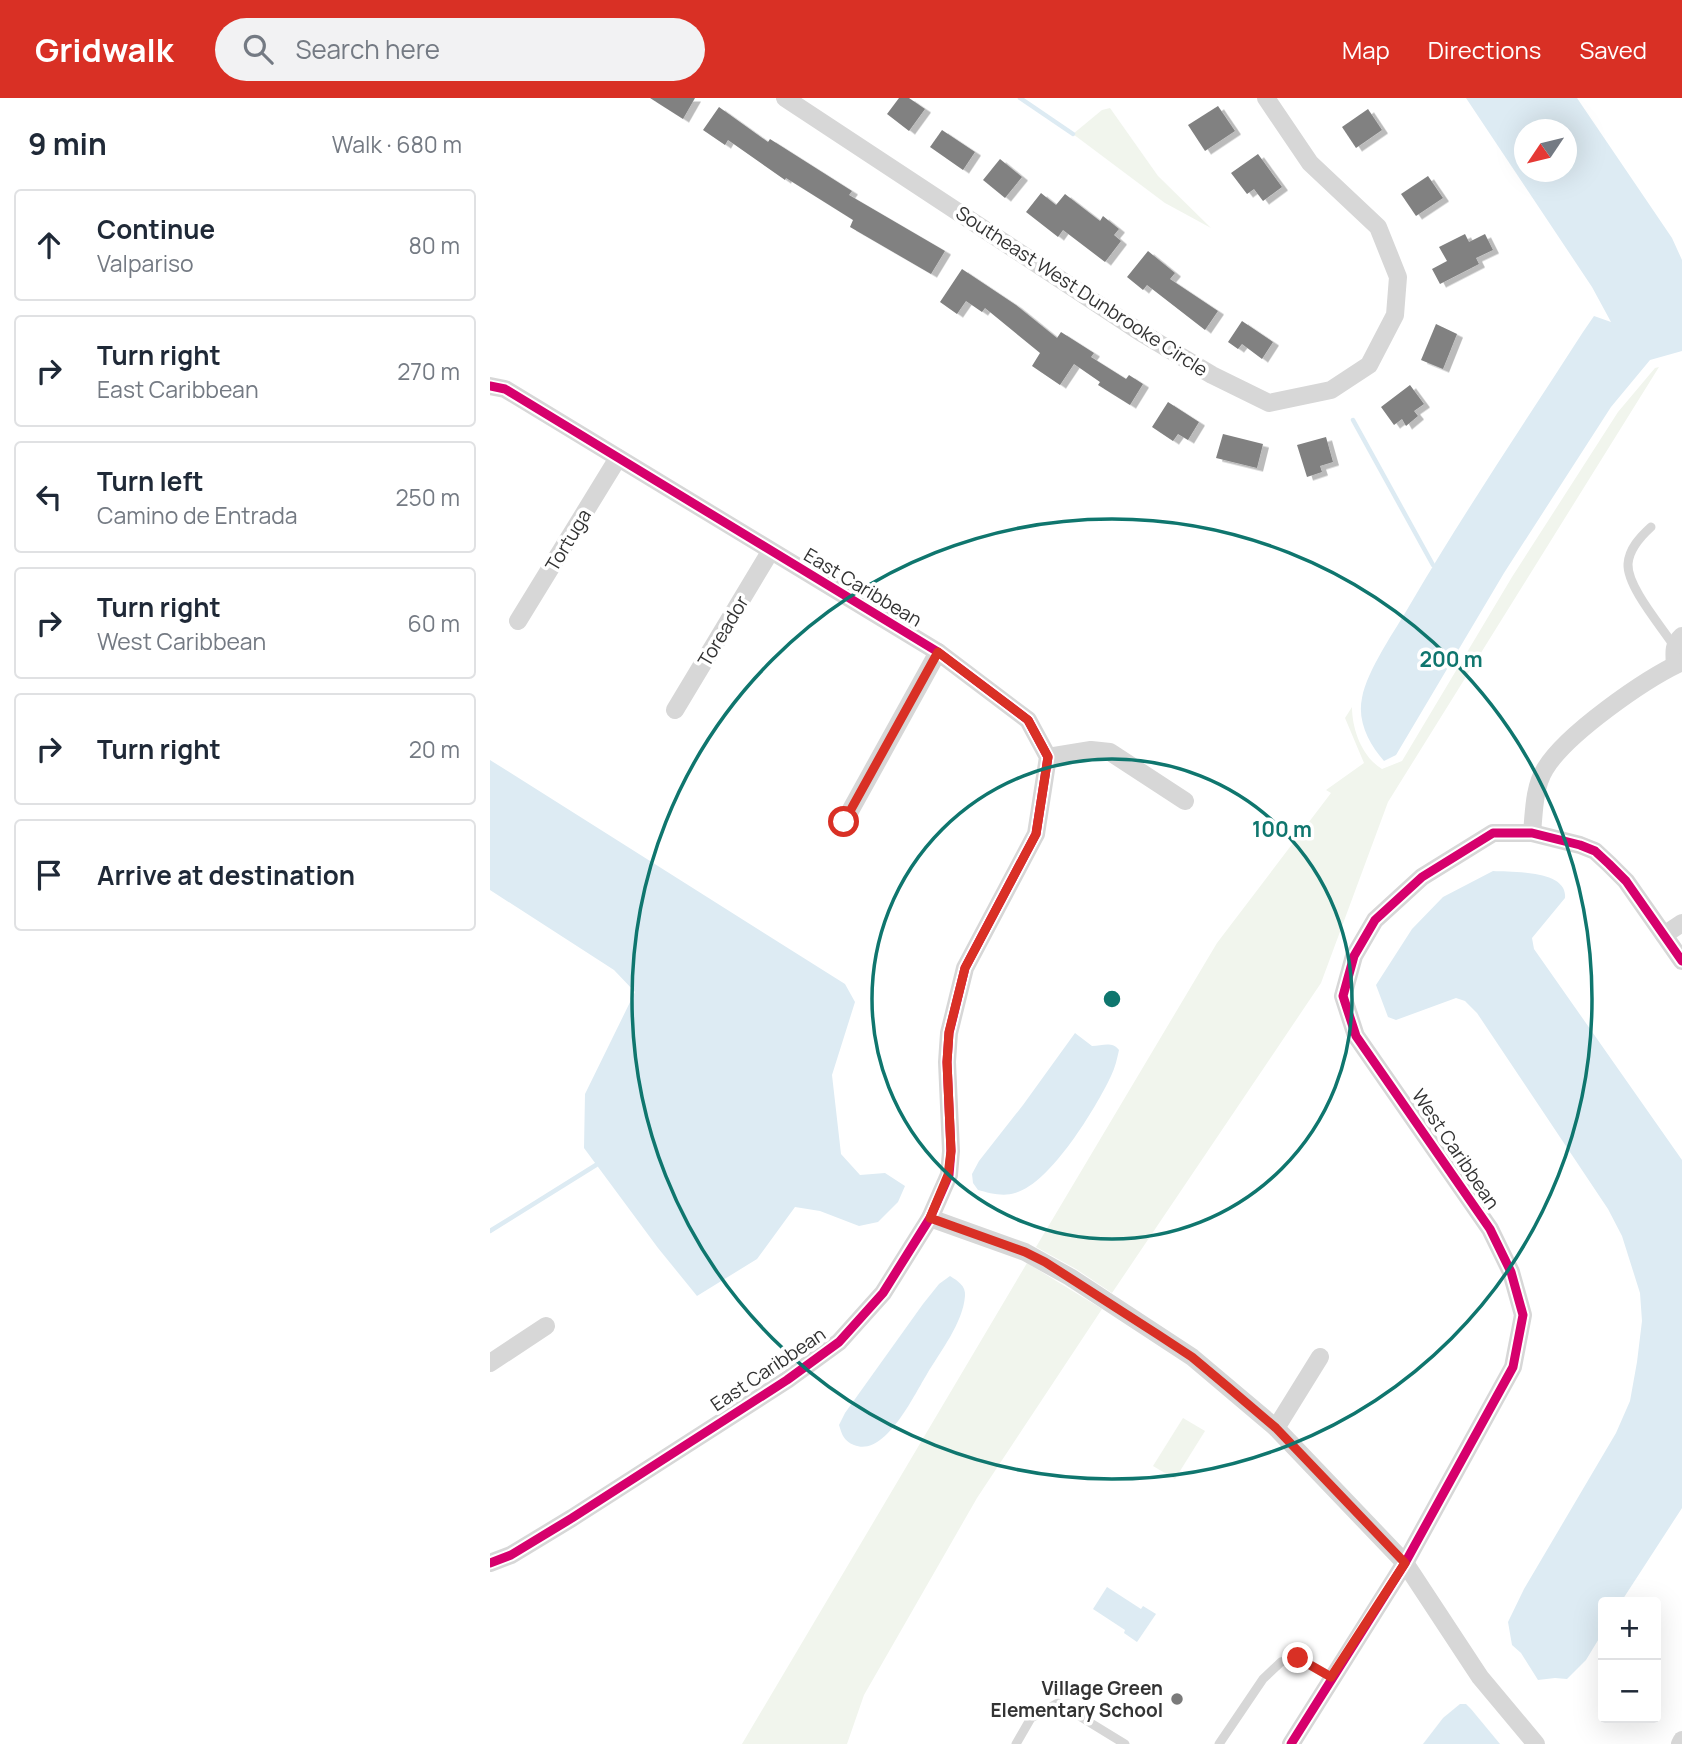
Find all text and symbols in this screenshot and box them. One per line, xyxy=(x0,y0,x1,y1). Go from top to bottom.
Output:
search box xyxy=(215,18,705,81)
text: Gridwalk xyxy=(35,27,173,72)
icon: search xyxy=(239,30,277,68)
text: Search here xyxy=(295,31,440,67)
text: Map xyxy=(1342,33,1390,66)
text: Directions xyxy=(1428,33,1541,66)
text: Saved xyxy=(1579,33,1647,66)
north arrow xyxy=(1514,119,1577,182)
text: 9 min xyxy=(28,123,107,164)
text: Walk · 680 m xyxy=(332,128,462,160)
street label: Southeast West Dunbrooke Circle xyxy=(951,200,1213,382)
text: Continue xyxy=(97,211,215,247)
icon: ahead xyxy=(30,226,68,264)
text: 80 m xyxy=(409,229,460,261)
text: Valpariso xyxy=(97,247,194,279)
text: Turn right xyxy=(97,337,221,373)
icon: right xyxy=(30,352,68,390)
text: 270 m xyxy=(397,355,460,387)
text: East Caribbean xyxy=(97,373,259,405)
text: Turn left xyxy=(97,463,204,499)
icon: left xyxy=(30,478,68,516)
text: 250 m xyxy=(395,481,460,513)
text: Camino de Entrada xyxy=(97,499,298,531)
street label: Tortuga xyxy=(539,504,597,576)
street label: East Caribbean xyxy=(799,541,927,633)
text: Turn right xyxy=(97,589,221,625)
street label: Toreador xyxy=(692,591,754,671)
icon: right xyxy=(30,604,68,642)
text: 60 m xyxy=(408,607,460,639)
text: West Caribbean xyxy=(97,625,266,657)
text: 200 m xyxy=(1419,645,1483,673)
icon: right xyxy=(30,730,68,768)
text: Turn right xyxy=(97,731,221,767)
text: 20 m xyxy=(409,733,460,765)
route start xyxy=(828,806,859,837)
text: 100 m xyxy=(1252,815,1312,843)
icon: arrive xyxy=(30,856,68,894)
text: Arrive at destination xyxy=(97,857,355,893)
centre of rings xyxy=(1100,987,1124,1011)
street label: West Caribbean xyxy=(1406,1084,1506,1214)
street label: East Caribbean xyxy=(705,1321,831,1417)
map controls xyxy=(1598,1597,1661,1723)
button: + xyxy=(1598,1597,1661,1660)
route end xyxy=(1282,1642,1313,1673)
button: − xyxy=(1598,1660,1661,1723)
place label: Village Green Elementary School xyxy=(990,1675,1163,1723)
marker: Village Green Elementary School xyxy=(1169,1691,1185,1707)

